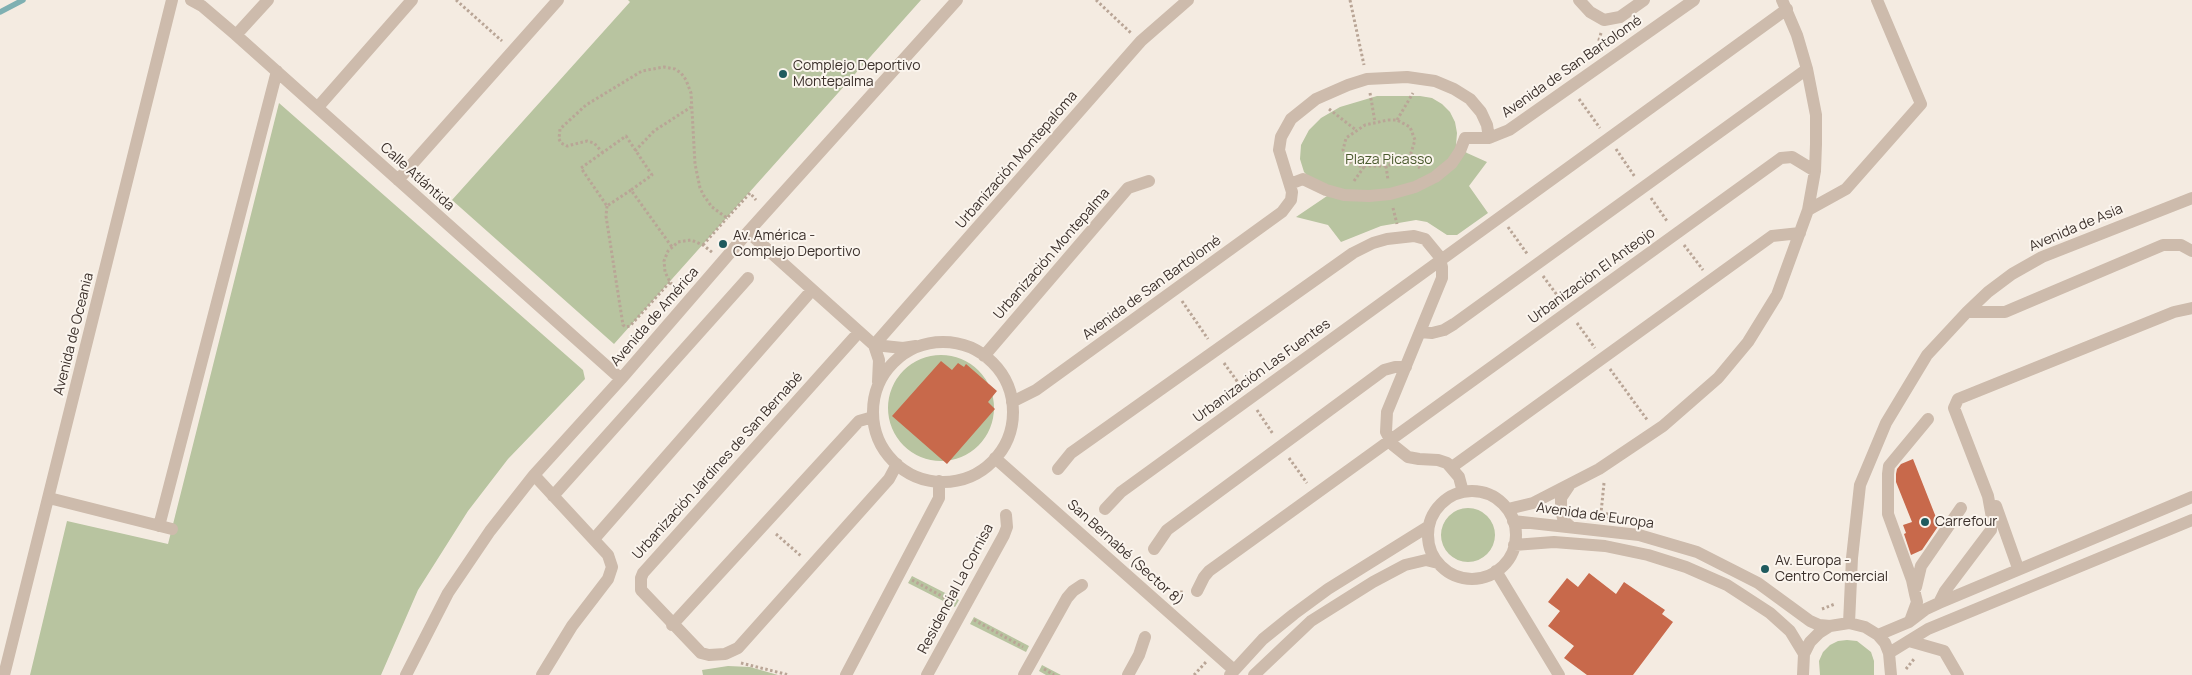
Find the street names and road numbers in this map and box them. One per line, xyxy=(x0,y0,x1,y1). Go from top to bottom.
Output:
street label: Avenida de San Bartolomé xyxy=(1499,12,1645,122)
street label: Urbanización Montepaloma xyxy=(953,88,1081,232)
street label: Calle Atlántida xyxy=(377,139,457,215)
street label: Urbanización Montepalma xyxy=(991,185,1113,323)
street label: Avenida de Asia xyxy=(2027,201,2125,255)
street label: Urbanización El Anteojo xyxy=(1525,224,1659,328)
street label: Avenida de San Bartolomé xyxy=(1080,232,1224,344)
street label: Avenida de América xyxy=(607,264,703,370)
street label: Avenida de Oceania xyxy=(51,271,97,397)
street label: Urbanización Las Fuentes xyxy=(1190,316,1334,426)
street label: Urbanización Jardines de San Bernabé xyxy=(629,369,807,563)
street label: San Bernabé (Sector 8) xyxy=(1064,497,1186,609)
street label: Avenida de Europa xyxy=(1535,499,1655,533)
street label: Residencial La Cornisa xyxy=(915,521,997,657)

